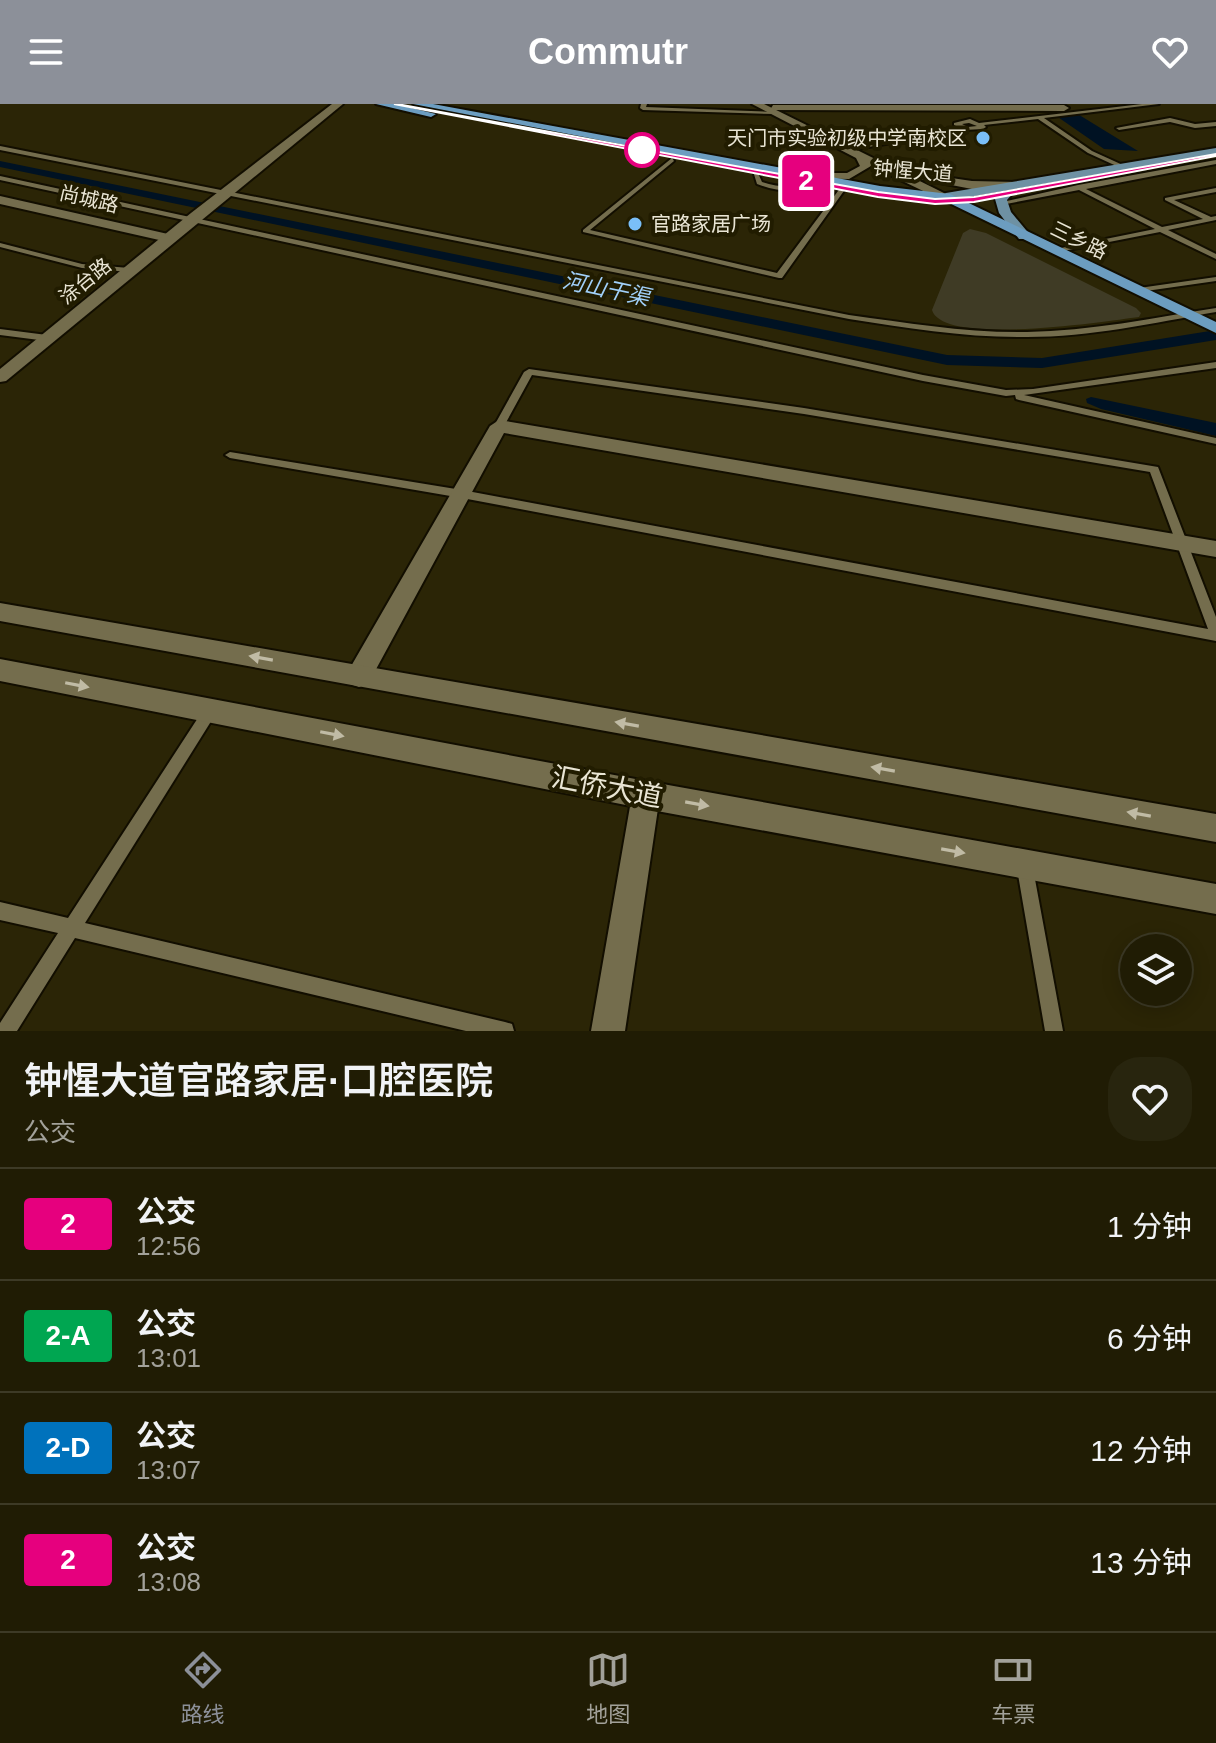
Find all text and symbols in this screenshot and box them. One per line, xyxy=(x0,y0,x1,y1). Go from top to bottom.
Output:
icon: menu xyxy=(24,30,68,74)
icon: heart xyxy=(1148,30,1192,74)
text: Commutr xyxy=(528,31,688,72)
place label: 天门市实验初级中学南校区 xyxy=(727,127,967,149)
marker: 天门市实验初级中学南校区 xyxy=(974,129,992,147)
unlabelled marker xyxy=(625,133,659,167)
line badge: 2 xyxy=(780,155,832,207)
street label: 钟惺大道 xyxy=(872,157,954,185)
text: 2 xyxy=(798,165,814,196)
street label: 尚城路 xyxy=(57,182,121,216)
place label: 官路家居广场 xyxy=(651,213,771,235)
marker: 官路家居广场 xyxy=(626,215,644,233)
street label: 三乡路 xyxy=(1047,217,1111,263)
street label: 涂台路 xyxy=(55,254,115,308)
water label: 河山干渠 xyxy=(560,268,655,311)
one-way arrow xyxy=(248,652,273,664)
one-way arrow xyxy=(64,679,89,692)
one-way arrow xyxy=(614,717,639,729)
one-way arrow xyxy=(320,729,345,741)
street label: 汇侨大道 xyxy=(549,761,665,813)
one-way arrow xyxy=(870,762,895,774)
one-way arrow xyxy=(685,799,710,811)
one-way arrow xyxy=(1126,808,1151,820)
one-way arrow xyxy=(941,845,966,857)
map controls xyxy=(1120,934,1192,1006)
button: layers xyxy=(1120,934,1192,1006)
button: heart xyxy=(1108,1057,1192,1141)
text: 钟惺大道官路家居·口腔医院 xyxy=(24,1060,493,1102)
text: 公交 xyxy=(24,1117,76,1147)
text: 公交 xyxy=(136,1195,196,1228)
text: 2 xyxy=(60,1208,76,1239)
text: 1 分钟 xyxy=(1107,1210,1192,1243)
text: 12:56 xyxy=(136,1231,201,1261)
text: 公交 xyxy=(136,1307,196,1340)
text: 2-A xyxy=(45,1320,91,1351)
text: 6 分钟 xyxy=(1107,1322,1192,1355)
text: 13:01 xyxy=(136,1343,201,1373)
text: 公交 xyxy=(136,1419,196,1452)
text: 2-D xyxy=(45,1432,91,1463)
text: 12 分钟 xyxy=(1090,1434,1192,1467)
text: 13:07 xyxy=(136,1455,201,1485)
text: 公交 xyxy=(136,1531,196,1564)
text: 2 xyxy=(60,1544,76,1575)
text: 13 分钟 xyxy=(1090,1546,1192,1579)
text: 13:08 xyxy=(136,1567,201,1597)
tab: 路线 xyxy=(181,1648,225,1728)
tab: 地图 xyxy=(586,1648,630,1728)
tab: 车票 xyxy=(991,1648,1035,1728)

